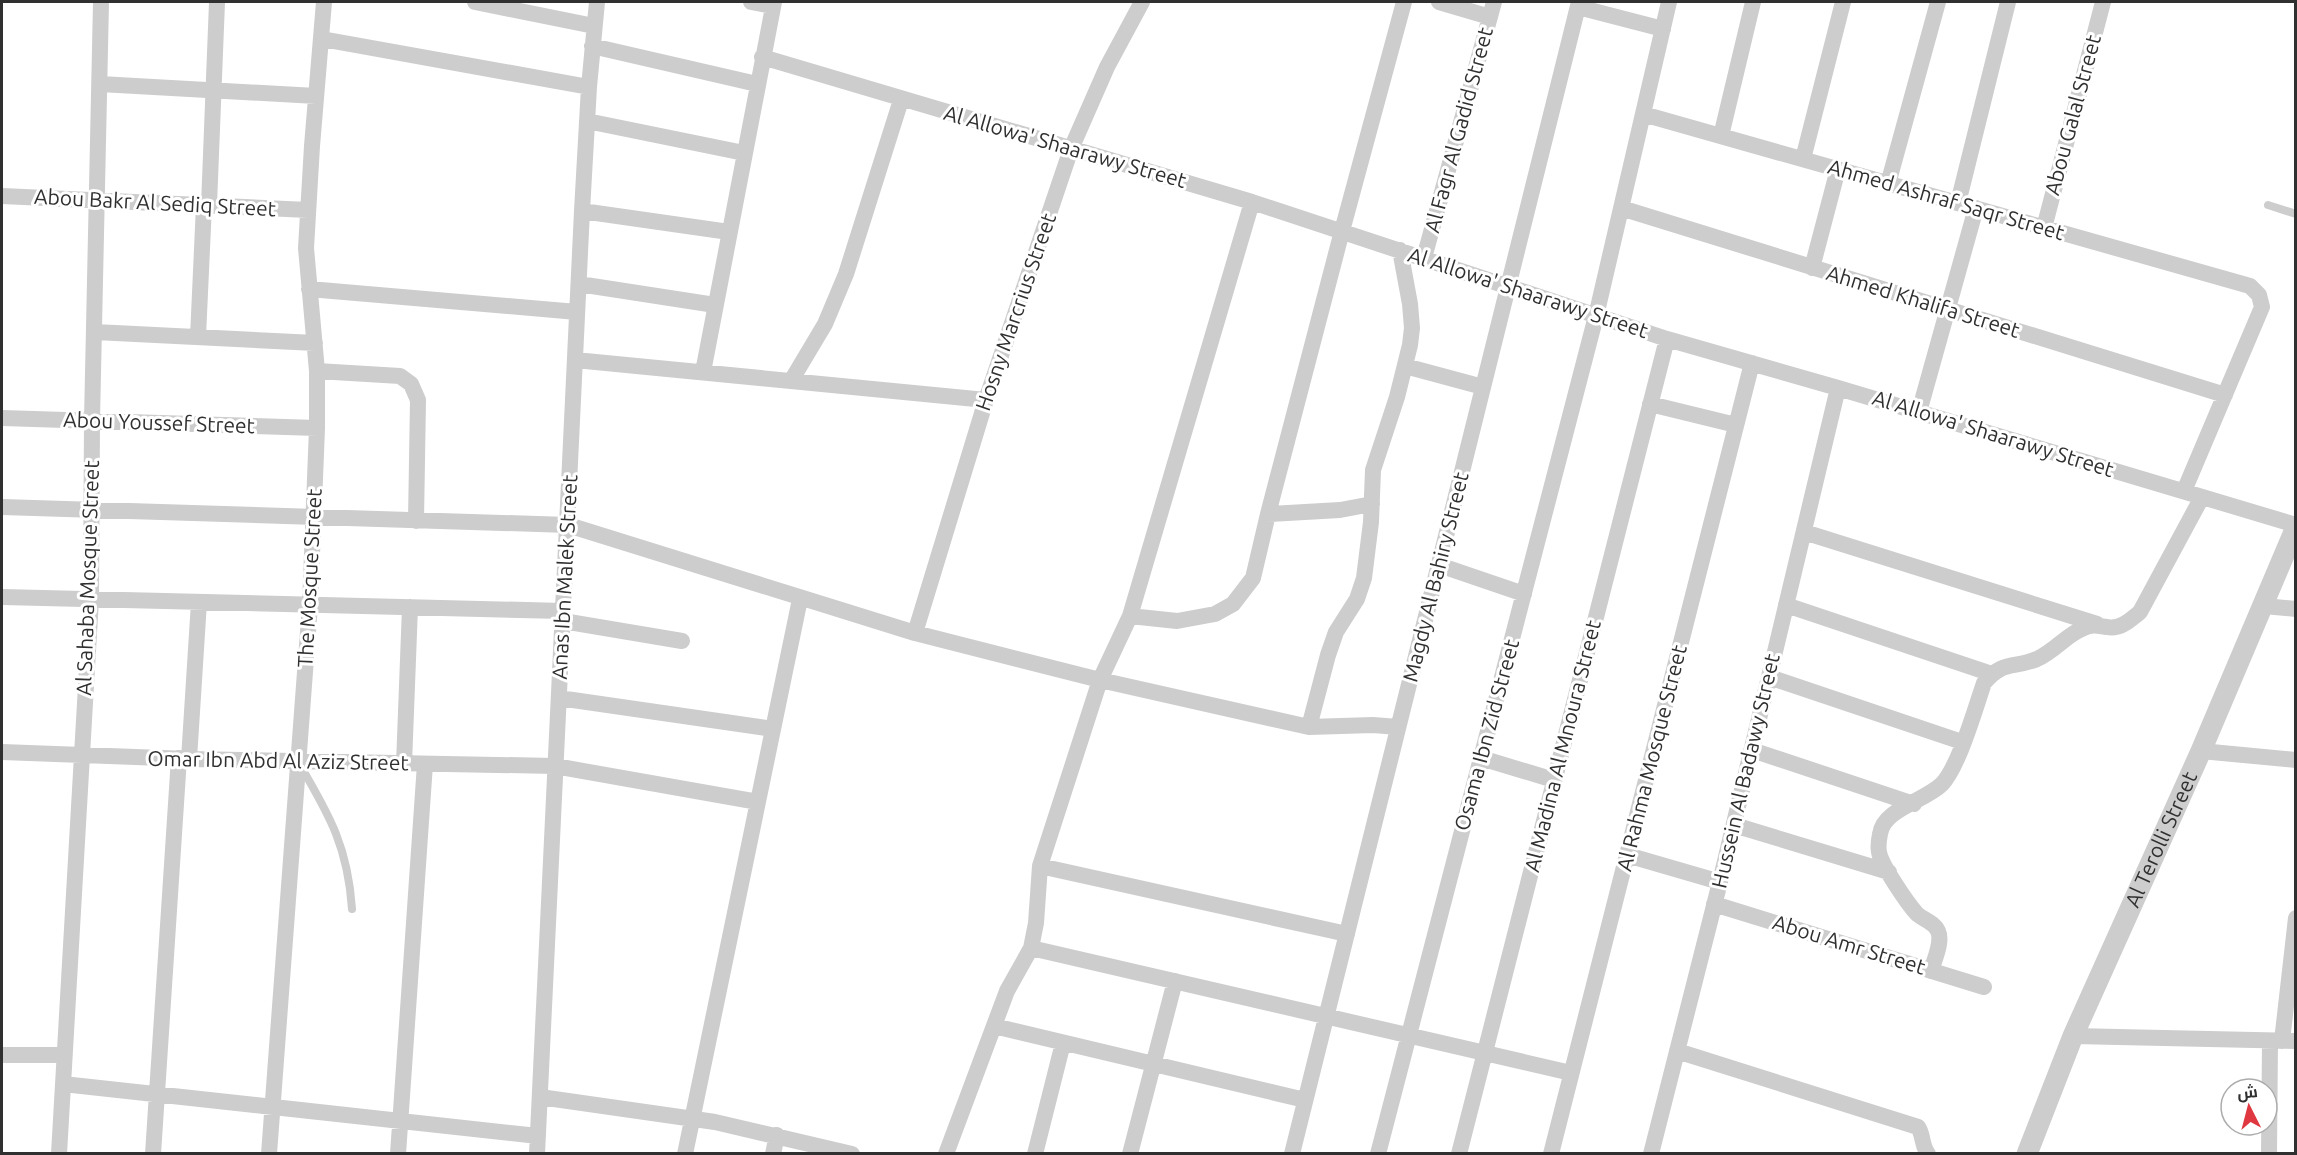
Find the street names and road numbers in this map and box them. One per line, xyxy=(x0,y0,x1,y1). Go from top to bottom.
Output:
street label: Al Fagr Al Gadid Street xyxy=(1419,24,1497,235)
street label: Abou Galal Street xyxy=(2039,32,2105,198)
street label: Al Allowa' Shaarawy Street xyxy=(941,100,1189,192)
street label: Ahmed Ashraf Saqr Street xyxy=(1825,154,2067,244)
street label: Abou Bakr Al Sediq Street xyxy=(33,184,277,220)
street label: Hosny Marcrius Street xyxy=(970,210,1060,414)
street label: Al Allowa' Shaarawy Street xyxy=(1405,242,1651,342)
street label: Ahmed Khalifa Street xyxy=(1824,260,2023,342)
street label: Al Allowa' Shaarawy Street xyxy=(1870,385,2117,481)
street label: Abou Youssef Street xyxy=(63,407,255,437)
street label: Al Sahaba Mosque Street xyxy=(71,460,103,696)
street label: Magdy Al Bahiry Street xyxy=(1397,469,1473,684)
street label: Anas Ibn Malek Street xyxy=(547,474,581,680)
street label: The Mosque Street xyxy=(292,488,326,668)
street label: Al Madina Al Mnoura Street xyxy=(1519,617,1605,874)
street label: Osama Ibn Zid Street xyxy=(1449,636,1523,833)
street label: Al Rahma Mosque Street xyxy=(1611,642,1691,873)
street label: Hussein Al Badawy Street xyxy=(1706,651,1784,890)
street label: Omar Ibn Abd Al Aziz Street xyxy=(147,746,409,774)
street label: Al Terolli Street xyxy=(2119,768,2201,911)
street label: Abou Amr Street xyxy=(1770,909,1928,979)

